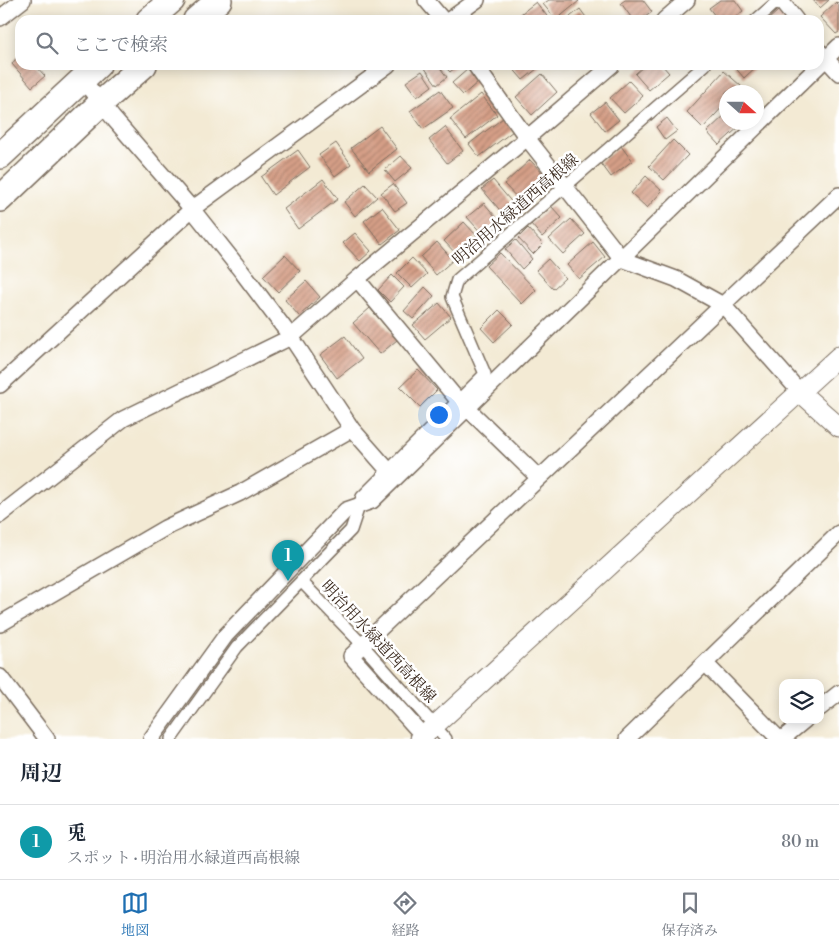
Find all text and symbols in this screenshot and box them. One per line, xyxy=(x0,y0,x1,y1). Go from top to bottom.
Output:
search box xyxy=(15,15,824,70)
icon: search xyxy=(33,29,61,57)
text: ここで検索 xyxy=(73,33,168,57)
north arrow xyxy=(719,85,764,130)
street label: 明治用水緑道西高根線 xyxy=(449,150,583,270)
your location xyxy=(426,402,452,428)
pin: 1 xyxy=(272,540,304,581)
street label: 明治用水緑道西高根線 xyxy=(316,576,440,707)
map controls xyxy=(779,679,824,724)
button: layers xyxy=(779,679,824,724)
text: 周辺 xyxy=(20,761,62,787)
text: 兎 xyxy=(67,821,86,845)
text: 1 xyxy=(32,832,40,852)
text: 80 m xyxy=(781,832,819,852)
text: スポット · 明治用水緑道西高根線 xyxy=(67,848,300,868)
tab: 地図 xyxy=(121,889,149,940)
tab: 経路 xyxy=(391,889,419,940)
tab: 保存済み xyxy=(662,889,718,940)

